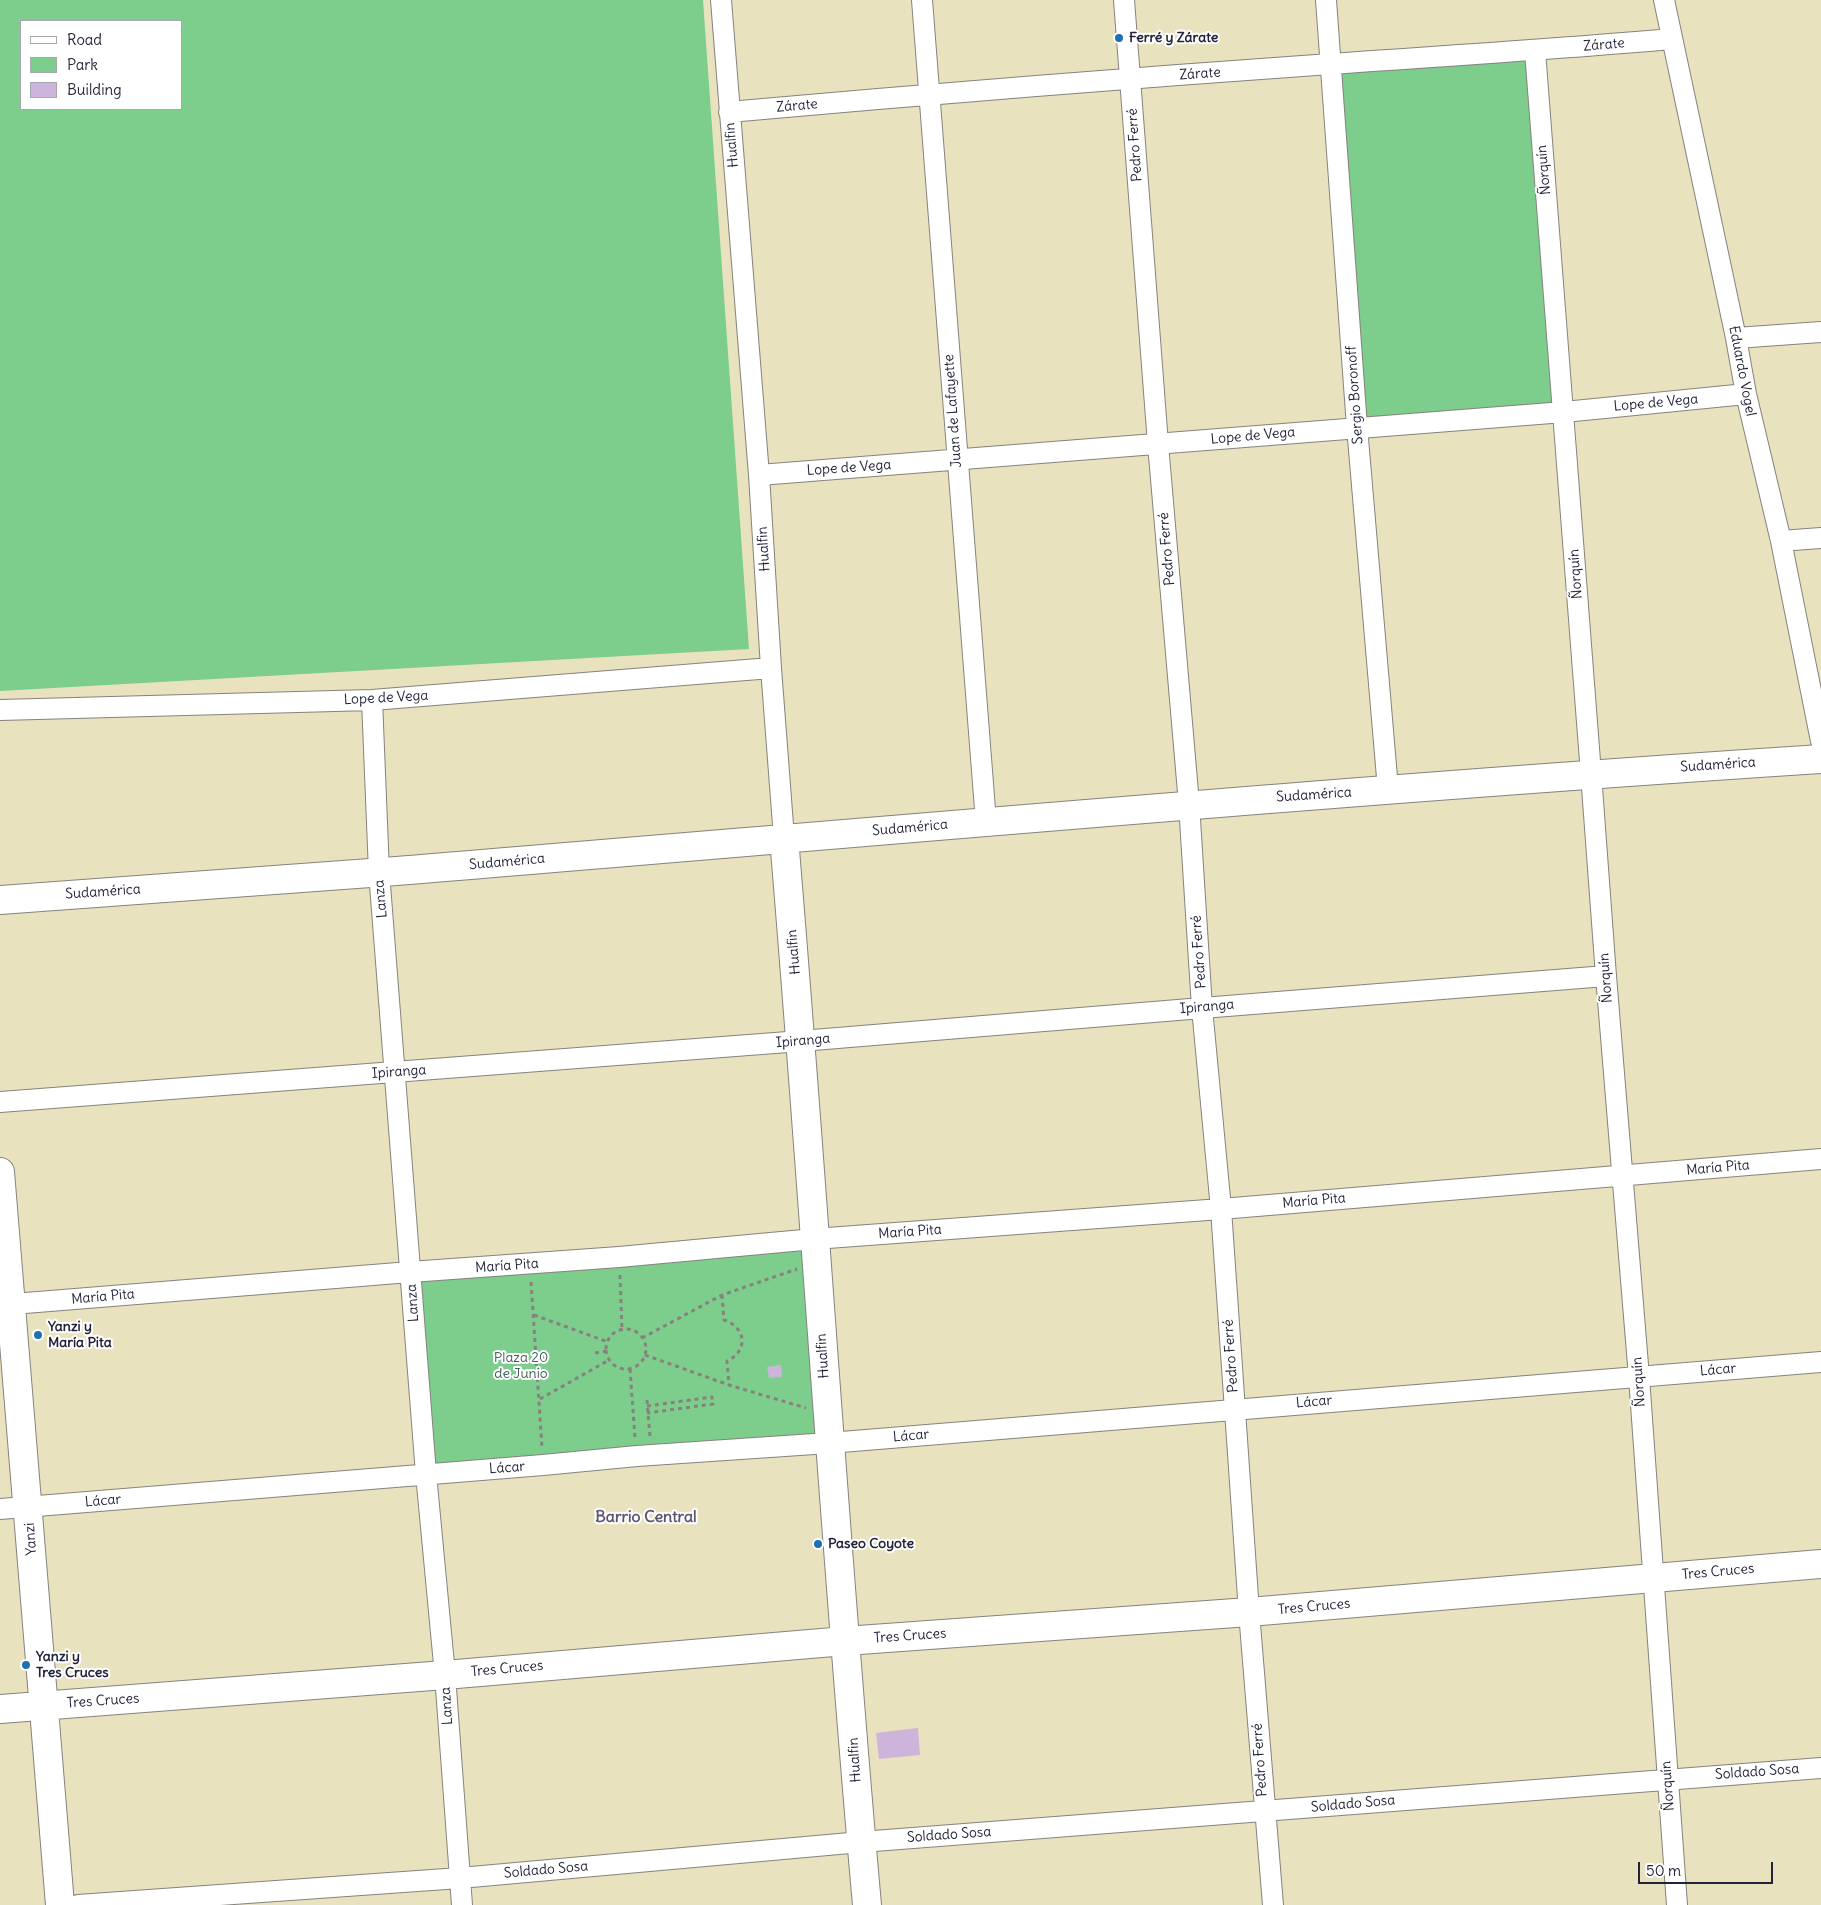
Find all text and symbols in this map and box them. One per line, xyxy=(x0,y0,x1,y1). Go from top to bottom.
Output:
legend xyxy=(20,20,182,110)
text: Road xyxy=(67,30,102,49)
place label: Ferré y Zárate xyxy=(1129,30,1218,46)
marker: Ferré y Zárate xyxy=(1113,32,1125,44)
street label: Zárate xyxy=(1583,35,1625,55)
text: Park xyxy=(67,55,98,74)
street label: Zárate xyxy=(1179,64,1221,84)
text: Building xyxy=(67,80,122,99)
street label: Zárate xyxy=(776,96,818,116)
street label: Pedro Ferré xyxy=(1124,108,1146,182)
street label: Hualfin xyxy=(722,122,742,168)
street label: Ñorquín xyxy=(1533,144,1555,196)
street label: Eduardo Vogel xyxy=(1725,324,1759,418)
street label: Sergio Boronoff xyxy=(1343,345,1367,445)
street label: Juan de Lafayette xyxy=(941,354,965,468)
street label: Lope de Vega xyxy=(1613,391,1699,415)
street label: Lope de Vega xyxy=(1210,424,1296,448)
street label: Lope de Vega xyxy=(806,457,892,479)
street label: Pedro Ferré xyxy=(1155,512,1179,586)
street label: Hualfin xyxy=(754,526,774,572)
street label: Ñorquín xyxy=(1566,548,1586,600)
street label: Lope de Vega xyxy=(343,687,429,709)
street label: Sudamérica xyxy=(1680,754,1756,776)
street label: Sudamérica xyxy=(1276,784,1352,806)
street label: Sudamérica xyxy=(872,816,948,840)
street label: Sudamérica xyxy=(469,850,545,874)
street label: Lanza xyxy=(371,879,391,919)
street label: Sudamérica xyxy=(65,881,141,903)
street label: Pedro Ferré xyxy=(1188,915,1210,989)
street label: Hualfin xyxy=(784,929,804,975)
street label: Ñorquín xyxy=(1596,952,1616,1004)
street label: Ipiranga xyxy=(1179,996,1235,1018)
street label: Ipiranga xyxy=(775,1030,831,1052)
street label: Ipiranga xyxy=(371,1062,427,1082)
street label: María Pita xyxy=(1686,1157,1750,1179)
street label: María Pita xyxy=(1282,1190,1346,1212)
street label: María Pita xyxy=(878,1221,942,1243)
street label: María Pita xyxy=(475,1255,539,1277)
street label: Lanza xyxy=(403,1283,423,1323)
street label: María Pita xyxy=(71,1286,135,1308)
place label: Yanzi y María Pita xyxy=(48,1319,112,1351)
street label: Pedro Ferré xyxy=(1220,1319,1242,1393)
marker: Yanzi y María Pita xyxy=(32,1329,44,1341)
street label: Hualfin xyxy=(813,1333,833,1379)
park label: Plaza 20 de Junio xyxy=(494,1350,548,1382)
street label: Ñorquín xyxy=(1629,1356,1649,1408)
street label: Lácar xyxy=(1699,1360,1737,1380)
street label: Lácar xyxy=(1295,1392,1333,1412)
street label: Lácar xyxy=(892,1426,930,1446)
street label: Lácar xyxy=(488,1458,526,1478)
street label: Lácar xyxy=(84,1491,122,1511)
district label: Barrio Central xyxy=(595,1507,697,1527)
street label: Yanzi xyxy=(21,1522,41,1556)
place label: Paseo Coyote xyxy=(828,1536,914,1552)
marker: Paseo Coyote xyxy=(812,1538,824,1550)
street label: Tres Cruces xyxy=(1681,1560,1755,1584)
street label: Tres Cruces xyxy=(1277,1595,1351,1619)
street label: Tres Cruces xyxy=(873,1625,947,1647)
place label: Yanzi y Tres Cruces xyxy=(36,1649,109,1681)
street label: Tres Cruces xyxy=(470,1657,544,1681)
marker: Yanzi y Tres Cruces xyxy=(20,1659,32,1671)
street label: Lanza xyxy=(437,1686,457,1726)
street label: Tres Cruces xyxy=(66,1690,140,1712)
street label: Pedro Ferré xyxy=(1249,1723,1271,1797)
street label: Hualfin xyxy=(845,1737,865,1783)
street label: Ñorquín xyxy=(1658,1760,1678,1812)
street label: Soldado Sosa xyxy=(1714,1761,1800,1783)
street label: Soldado Sosa xyxy=(1310,1792,1396,1816)
street label: Soldado Sosa xyxy=(906,1824,992,1846)
scale bar xyxy=(1641,1852,1776,1884)
street label: Soldado Sosa xyxy=(503,1858,589,1882)
text: 50 m xyxy=(1646,1861,1681,1880)

